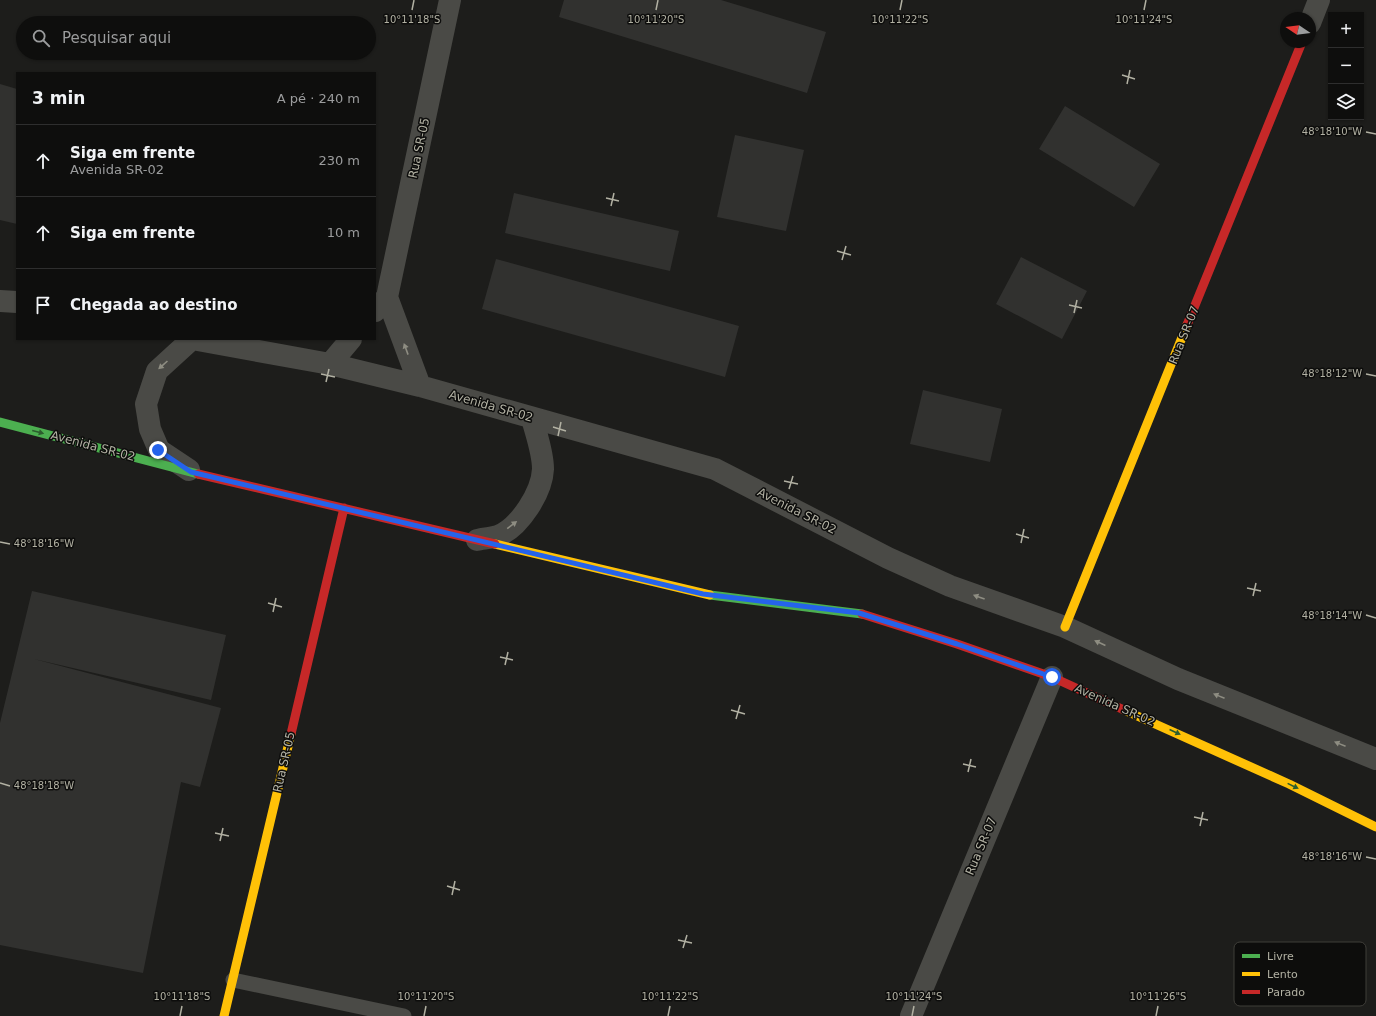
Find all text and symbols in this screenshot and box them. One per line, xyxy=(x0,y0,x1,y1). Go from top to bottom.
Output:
north arrow xyxy=(1280,12,1316,48)
map controls xyxy=(1328,12,1364,120)
button: + xyxy=(1328,12,1364,48)
text: 10°11'18"S xyxy=(384,14,440,25)
text: 10°11'20"S xyxy=(628,14,684,25)
text: 10°11'22"S xyxy=(872,14,928,25)
text: 10°11'24"S xyxy=(1116,14,1172,25)
search box xyxy=(16,16,376,60)
icon: search xyxy=(30,27,52,49)
text: Pesquisar aqui xyxy=(62,29,171,47)
button: − xyxy=(1328,48,1364,84)
button: layers xyxy=(1328,84,1364,120)
text: 3 min xyxy=(32,88,85,108)
text: A pé · 240 m xyxy=(277,91,360,106)
street label: Rua SR-05 xyxy=(406,116,432,180)
text: 48°18'10"W xyxy=(1302,126,1362,137)
text: Siga em frente xyxy=(70,144,195,162)
icon: ahead xyxy=(32,150,54,172)
text: 230 m xyxy=(318,153,360,168)
text: Avenida SR-02 xyxy=(70,162,164,177)
icon: ahead xyxy=(32,222,54,244)
text: Siga em frente xyxy=(70,224,195,242)
text: 10 m xyxy=(327,225,360,240)
icon: arrive xyxy=(32,294,54,316)
text: Chegada ao destino xyxy=(70,296,238,314)
street label: Rua SR-07 xyxy=(1166,304,1202,366)
one-way arrow xyxy=(403,343,409,355)
one-way arrow xyxy=(158,361,169,370)
text: 48°18'12"W xyxy=(1302,368,1362,379)
street label: Avenida SR-02 xyxy=(447,387,535,425)
street label: Avenida SR-02 xyxy=(49,428,137,464)
one-way arrow xyxy=(32,429,44,435)
route end xyxy=(149,441,167,459)
street label: Avenida SR-02 xyxy=(755,485,839,537)
one-way arrow xyxy=(507,521,518,529)
text: 48°18'16"W xyxy=(14,538,74,549)
one-way arrow xyxy=(973,593,985,599)
text: 48°18'14"W xyxy=(1302,610,1362,621)
one-way arrow xyxy=(1095,640,1106,646)
route start xyxy=(1043,668,1061,686)
street label: Avenida SR-02 xyxy=(1073,681,1157,729)
one-way arrow xyxy=(1213,692,1225,698)
one-way arrow xyxy=(1169,729,1181,735)
street label: Rua SR-05 xyxy=(270,730,298,794)
one-way arrow xyxy=(1334,740,1346,746)
text: 48°18'18"W xyxy=(14,780,74,791)
one-way arrow xyxy=(1287,783,1299,789)
street label: Rua SR-07 xyxy=(963,815,999,877)
text: 48°18'16"W xyxy=(1302,851,1362,862)
legend xyxy=(1234,942,1366,1006)
text: Livre xyxy=(1267,950,1294,963)
text: Lento xyxy=(1267,968,1298,981)
text: Parado xyxy=(1267,986,1305,999)
text: 10°11'18"S xyxy=(154,991,210,1002)
text: 10°11'20"S xyxy=(398,991,454,1002)
text: 10°11'22"S xyxy=(642,991,698,1002)
text: 10°11'24"S xyxy=(886,991,942,1002)
text: 10°11'26"S xyxy=(1130,991,1186,1002)

